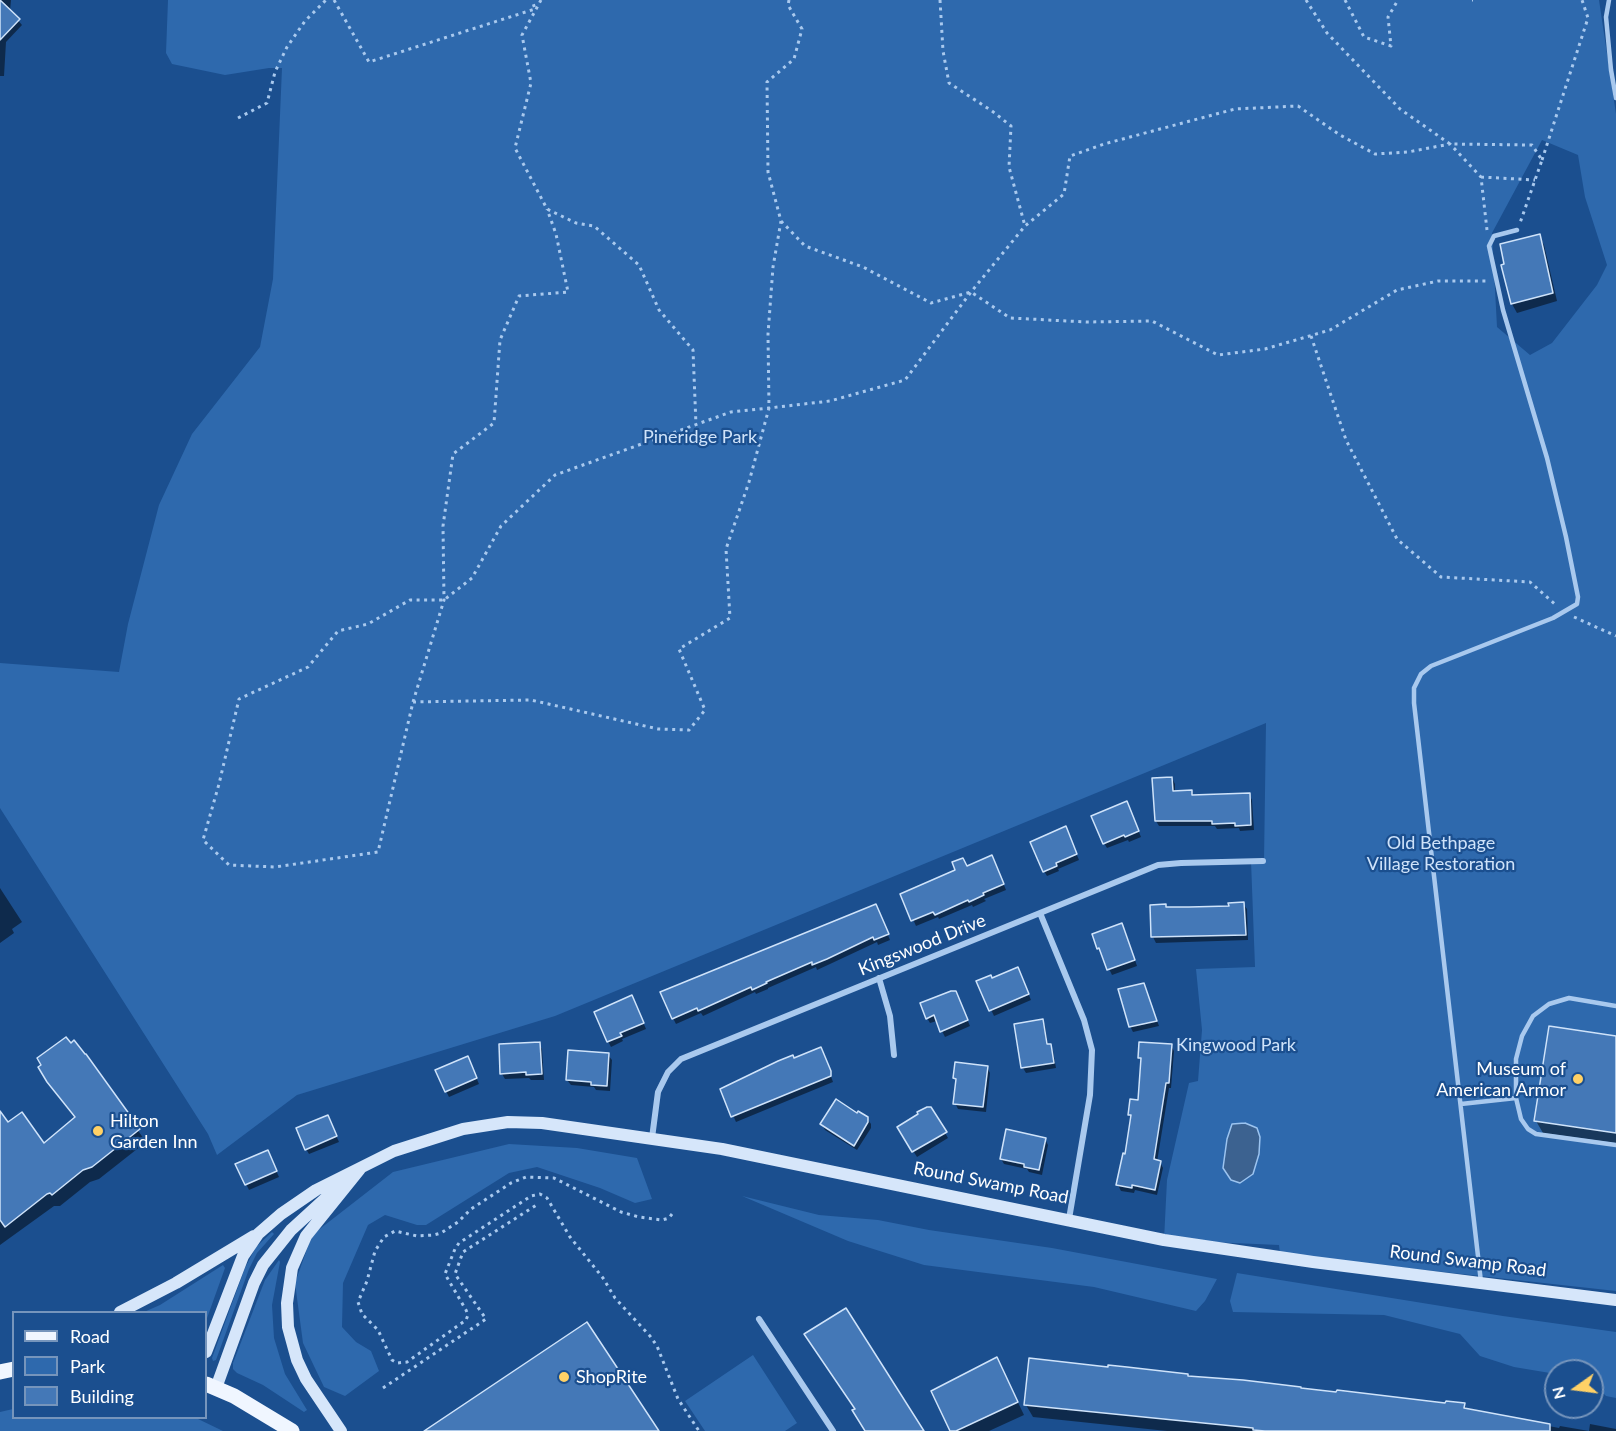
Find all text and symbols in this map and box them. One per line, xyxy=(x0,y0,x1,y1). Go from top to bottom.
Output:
park label: Pineridge Park xyxy=(643,426,757,448)
park label: Old Bethpage Village Restoration xyxy=(1367,832,1515,874)
street label: Kingswood Drive xyxy=(855,910,989,980)
park label: Kingwood Park xyxy=(1176,1034,1296,1056)
place label: Museum of American Armor xyxy=(1436,1058,1566,1100)
marker: Museum of American Armor xyxy=(1571,1072,1585,1086)
place label: Hilton Garden Inn xyxy=(110,1110,197,1152)
marker: Hilton Garden Inn xyxy=(91,1124,105,1138)
street label: Round Swamp Road xyxy=(912,1157,1070,1209)
street label: Round Swamp Road xyxy=(1389,1241,1547,1281)
legend xyxy=(12,1311,207,1419)
text: Road xyxy=(70,1325,110,1347)
text: Park xyxy=(70,1355,105,1377)
north arrow xyxy=(1544,1359,1604,1419)
place label: ShopRite xyxy=(576,1366,647,1388)
marker: ShopRite xyxy=(557,1370,571,1384)
text: Building xyxy=(70,1385,134,1407)
text: N xyxy=(1547,1385,1569,1401)

